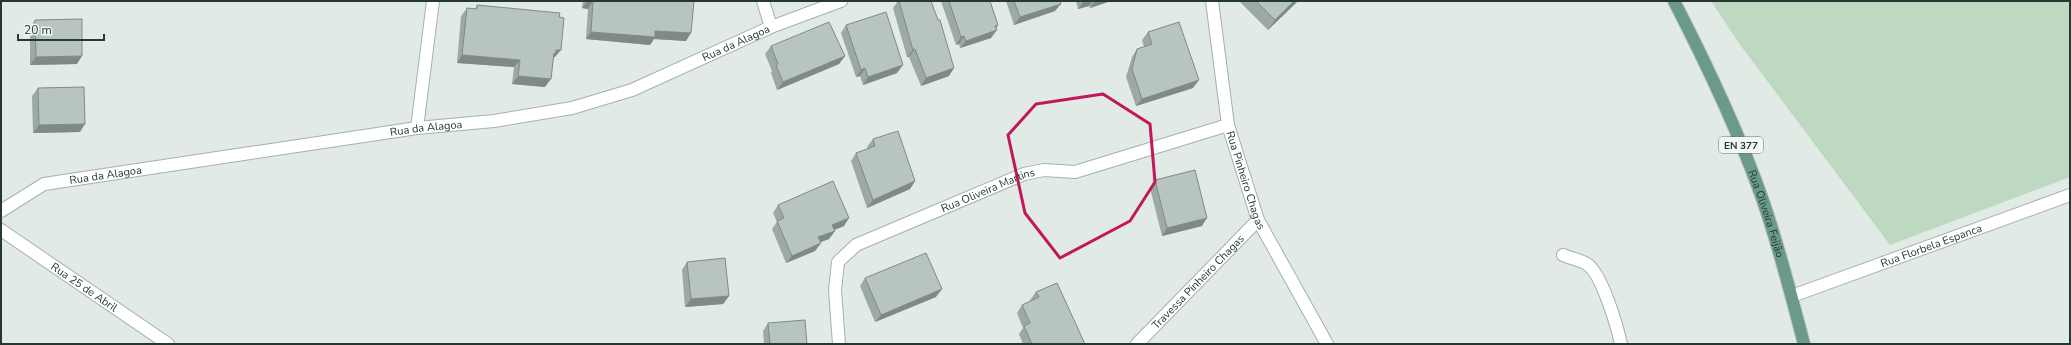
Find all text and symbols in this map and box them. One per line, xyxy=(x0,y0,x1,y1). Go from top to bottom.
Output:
scale bar xyxy=(18,16,104,42)
street label: Rua da Alagoa xyxy=(700,21,772,65)
text: 20 m xyxy=(24,22,52,38)
street label: Rua da Alagoa xyxy=(389,117,463,140)
street label: Rua Pinheiro Chagas xyxy=(1222,129,1269,232)
road number: EN 377 xyxy=(1719,137,1763,153)
street label: Rua da Alagoa xyxy=(68,162,143,188)
street label: Rua Oliveira Martins xyxy=(939,165,1036,216)
street label: Rua Oliveira Feijão xyxy=(1744,167,1787,259)
street label: Rua Florbela Espanca xyxy=(1879,221,1984,271)
street label: Travessa Pinheiro Chagas xyxy=(1149,232,1248,333)
street label: Rua 25 de Abril xyxy=(48,259,121,316)

